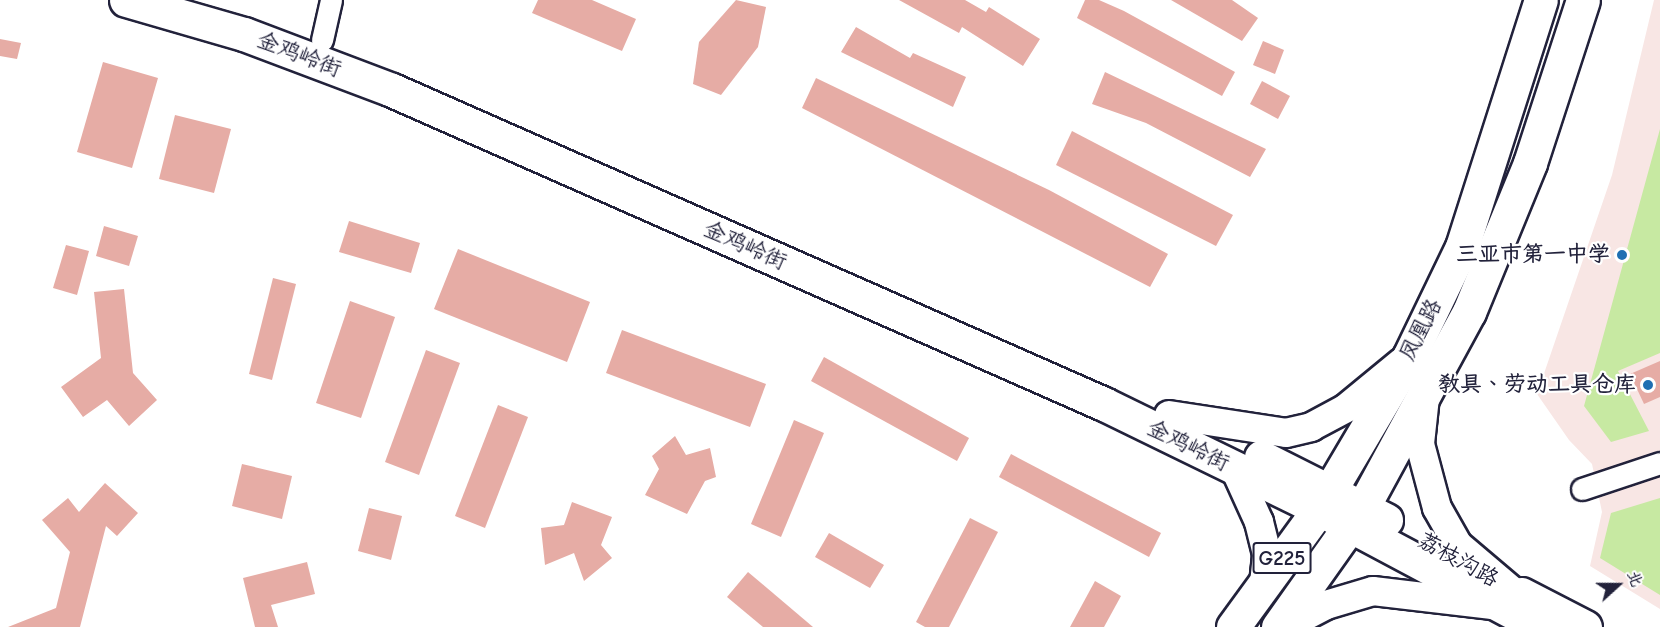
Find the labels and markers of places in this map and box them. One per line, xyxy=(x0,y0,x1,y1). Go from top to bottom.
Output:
place label: 三亚市第一中学 xyxy=(1456,242,1610,268)
marker: 三亚市第一中学 xyxy=(1615,248,1629,262)
place label: 教具、劳动工具仓库 xyxy=(1438,372,1636,398)
marker: 教具、劳动工具仓库 xyxy=(1641,378,1655,392)

